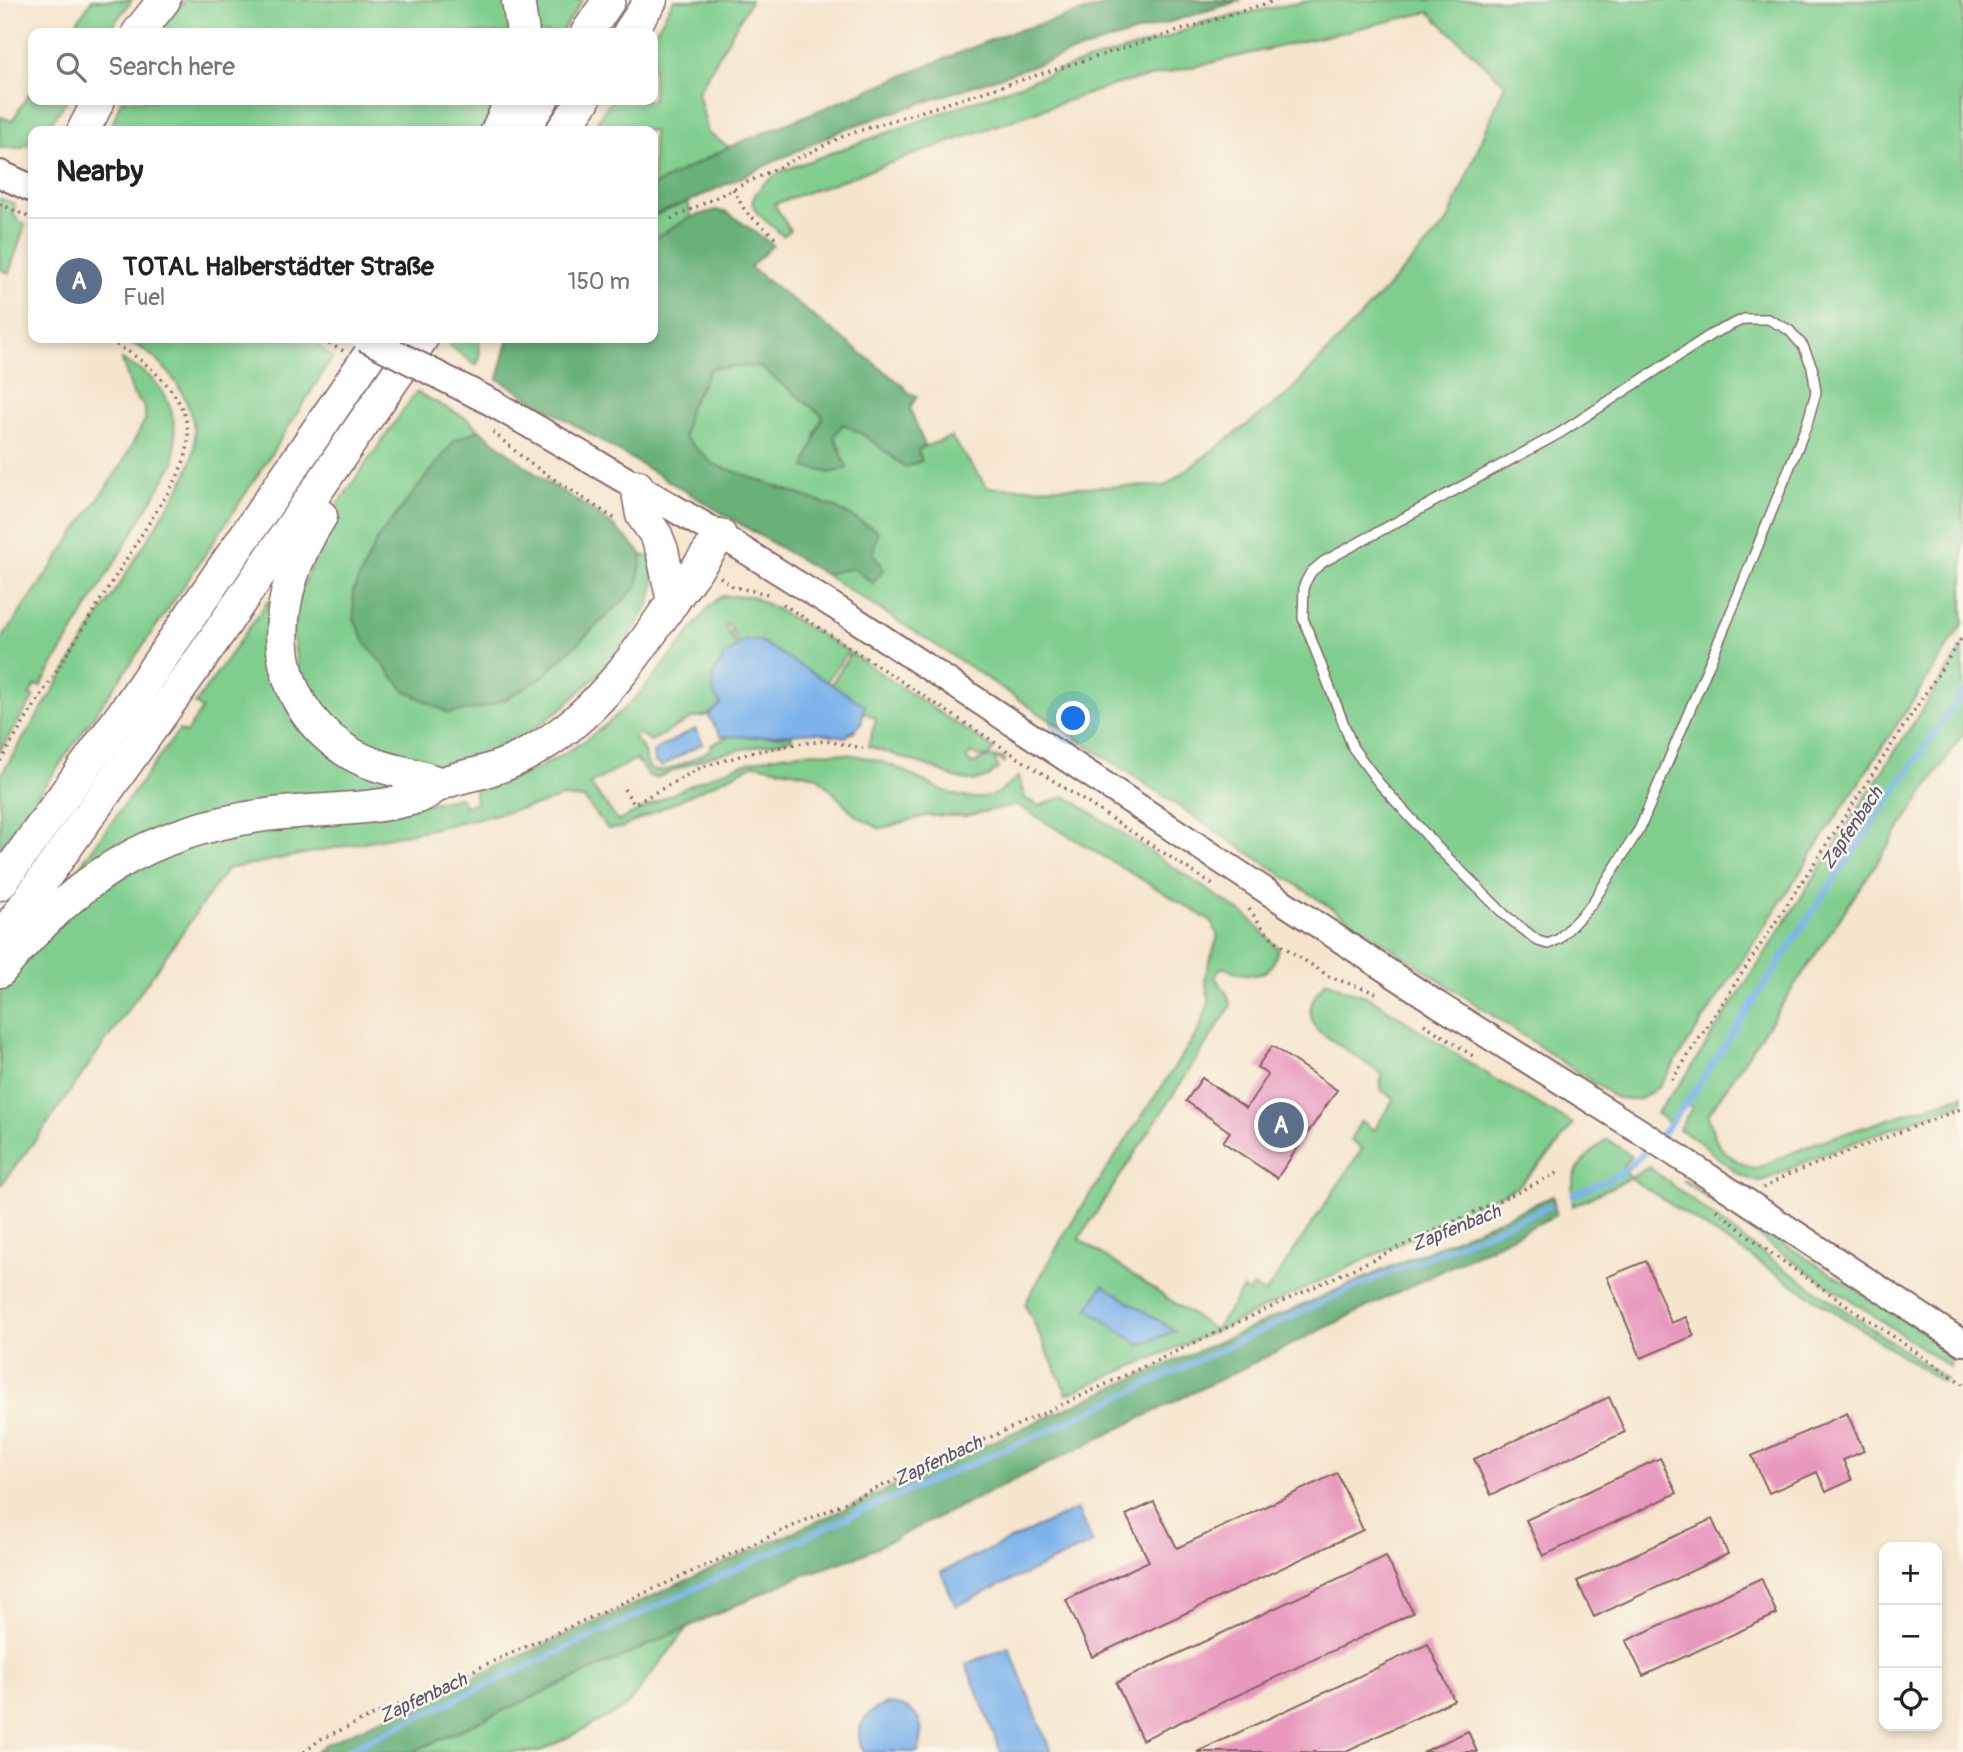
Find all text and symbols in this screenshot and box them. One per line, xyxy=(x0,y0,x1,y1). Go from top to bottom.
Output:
search box xyxy=(28,28,658,105)
icon: search xyxy=(52,48,90,86)
text: Search here xyxy=(108,51,235,83)
text: Nearby xyxy=(56,153,143,190)
text: TOTAL Halberstädter Straße xyxy=(123,251,434,283)
text: A xyxy=(72,267,86,296)
text: 150 m xyxy=(567,267,630,296)
text: Fuel xyxy=(123,283,165,312)
your location xyxy=(1056,701,1090,735)
water label: Zapfenbach xyxy=(1816,782,1889,874)
pin: A xyxy=(1258,1099,1304,1151)
water label: Zapfenbach xyxy=(1408,1199,1505,1257)
water label: Zapfenbach xyxy=(890,1430,987,1492)
map controls xyxy=(1879,1542,1942,1731)
button: + xyxy=(1879,1542,1942,1605)
button: − xyxy=(1879,1605,1942,1668)
water label: Zapfenbach xyxy=(375,1667,472,1729)
button: locate xyxy=(1879,1668,1942,1731)

